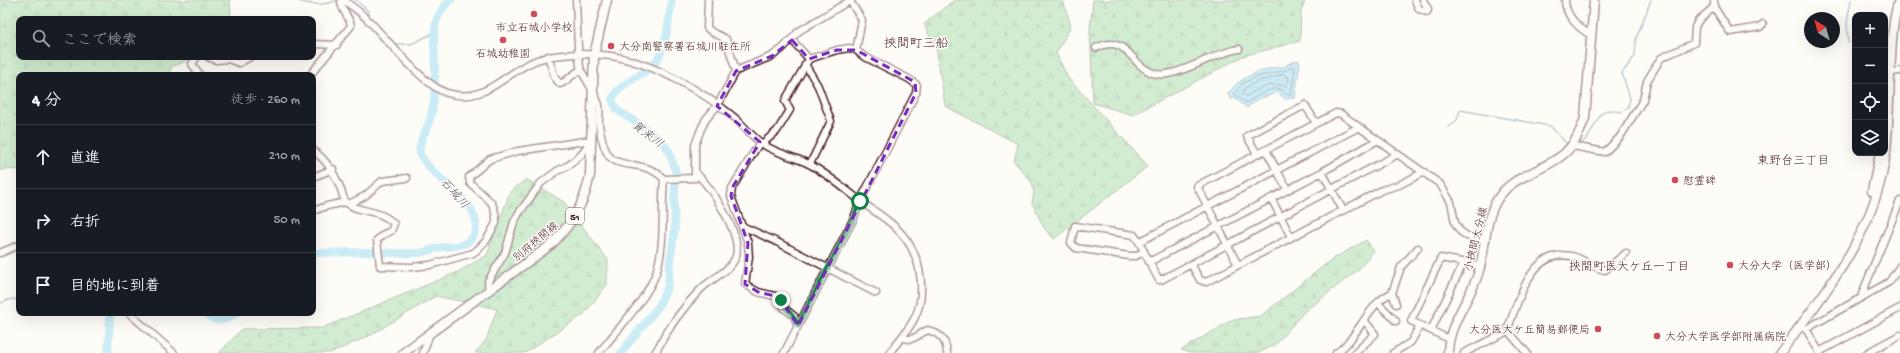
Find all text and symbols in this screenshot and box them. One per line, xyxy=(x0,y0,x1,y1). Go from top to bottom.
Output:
marker: 市立石城小学校 xyxy=(529,9,539,19)
north arrow xyxy=(1804,12,1840,48)
map controls xyxy=(1852,12,1888,156)
button: + xyxy=(1852,12,1888,48)
search box xyxy=(16,16,316,60)
place label: 市立石城小学校 xyxy=(496,22,573,35)
icon: search xyxy=(30,27,52,49)
text: ここで検索 xyxy=(62,32,137,50)
marker: 石城幼稚園 xyxy=(498,35,508,45)
district label: 挾間町三船 xyxy=(883,36,949,52)
marker: 大分南警察署石城川駐在所 xyxy=(606,41,616,51)
place label: 大分南警察署石城川駐在所 xyxy=(619,41,751,54)
place label: 石城幼稚園 xyxy=(476,48,531,61)
button: − xyxy=(1852,48,1888,84)
button: locate xyxy=(1852,84,1888,120)
text: 4 分 xyxy=(32,92,61,112)
text: 徒歩 · 260 m xyxy=(231,93,300,108)
water label: 賀来川 xyxy=(628,118,666,152)
button: layers xyxy=(1852,120,1888,156)
icon: ahead xyxy=(32,146,54,168)
text: 210 m xyxy=(269,149,300,164)
text: 直進 xyxy=(70,150,100,168)
district label: 東野台三丁目 xyxy=(1757,154,1829,169)
marker: 慰霊碑 xyxy=(1670,175,1680,185)
place label: 慰霊碑 xyxy=(1683,175,1716,188)
water label: 石城川 xyxy=(436,176,472,212)
route start xyxy=(851,192,869,210)
street label: 小挾間大分線 xyxy=(1462,206,1491,273)
road number: 51 xyxy=(566,208,584,224)
icon: right xyxy=(32,210,54,232)
text: 50 m xyxy=(273,213,300,228)
text: 右折 xyxy=(70,214,100,232)
street label: 別府挾間線 xyxy=(511,219,561,265)
district label: 挾間町医大ケ丘一丁目 xyxy=(1569,260,1689,275)
marker: 大分大学（医学部） xyxy=(1725,260,1735,270)
place label: 大分大学（医学部） xyxy=(1738,260,1837,273)
icon: arrive xyxy=(32,274,54,296)
text: 目的地に到着 xyxy=(70,278,160,296)
route end xyxy=(772,291,790,309)
place label: 大分医大ケ丘簡易郵便局 xyxy=(1469,324,1590,337)
marker: 大分医大ケ丘簡易郵便局 xyxy=(1593,324,1603,334)
marker: 大分大学医学部附属病院 xyxy=(1652,331,1662,341)
place label: 大分大学医学部附属病院 xyxy=(1665,331,1786,344)

